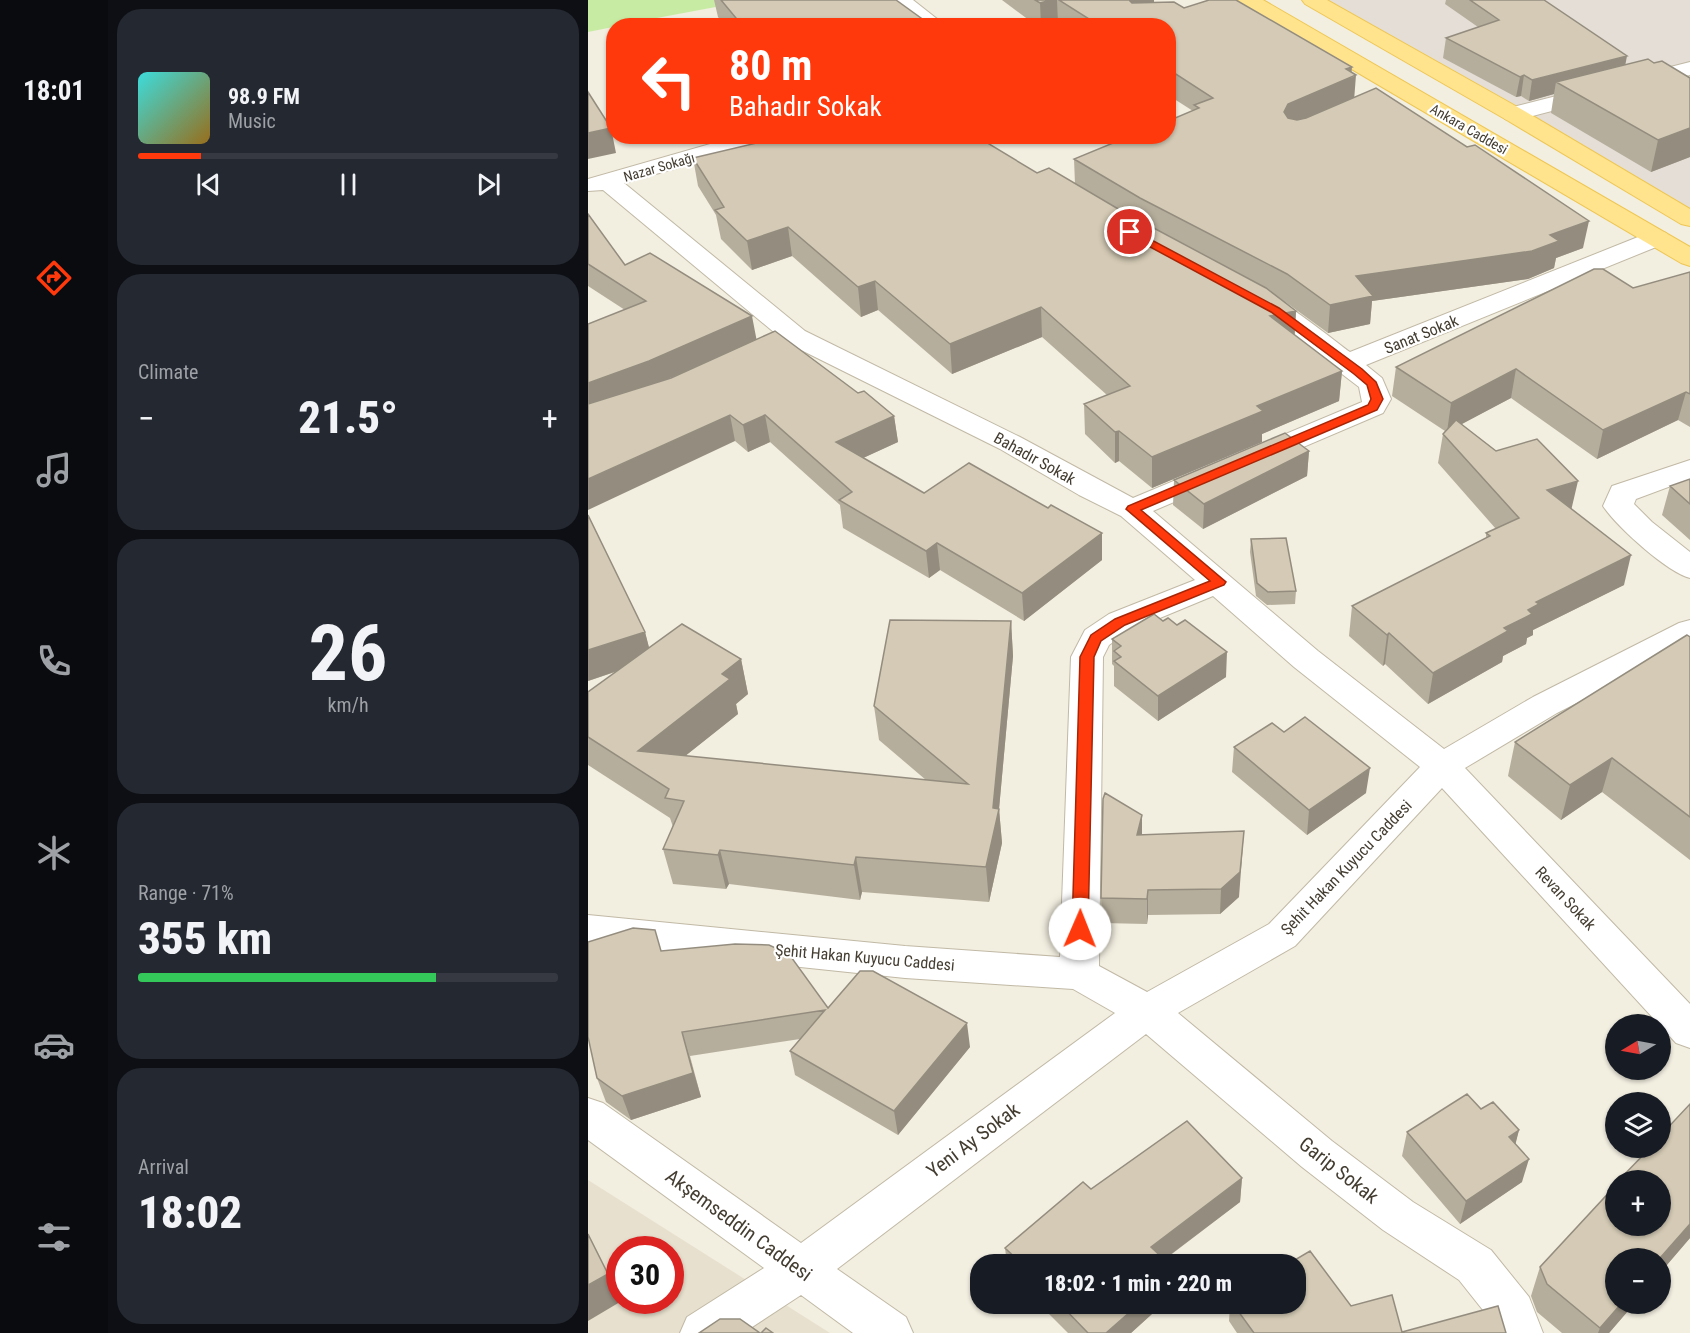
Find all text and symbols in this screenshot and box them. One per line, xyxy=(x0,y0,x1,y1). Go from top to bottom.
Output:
text: 80 m xyxy=(729,41,812,90)
icon: left xyxy=(630,42,708,120)
text: 18:01 xyxy=(23,75,85,107)
text: 98.9 FM xyxy=(228,84,300,109)
text: Bahadır Sokak xyxy=(729,91,882,123)
street label: Ankara Caddesi xyxy=(1428,100,1510,158)
text: Music xyxy=(228,109,276,133)
street label: Nazar Sokağı xyxy=(622,149,696,185)
icon: previous xyxy=(192,168,225,201)
icon: pause xyxy=(332,168,365,201)
icon: next xyxy=(472,168,505,201)
pin xyxy=(1104,206,1155,257)
icon: arrive xyxy=(1113,215,1146,248)
icon: directions xyxy=(33,257,75,299)
street label: Sanat Sokak xyxy=(1381,311,1462,358)
text: Climate xyxy=(138,360,198,384)
text: 21.5° xyxy=(298,391,398,444)
text: − xyxy=(138,399,155,438)
text: + xyxy=(542,399,558,438)
street label: Bahadır Sokak xyxy=(991,428,1080,489)
icon: music xyxy=(33,449,75,491)
text: 26 xyxy=(309,608,387,699)
icon: phone xyxy=(33,640,75,682)
text: km/h xyxy=(327,693,369,717)
street label: Şehit Hakan Kuyucu Caddesi xyxy=(1277,796,1416,939)
icon: climate xyxy=(33,832,75,874)
street label: Revan Sokak xyxy=(1531,863,1600,935)
text: Range · 71% xyxy=(138,881,234,905)
position arrow xyxy=(1048,897,1112,961)
text: 355 km xyxy=(138,912,272,965)
street label: Şehit Hakan Kuyucu Caddesi xyxy=(774,940,955,975)
north arrow xyxy=(1605,1014,1671,1080)
map controls xyxy=(1605,1014,1671,1314)
icon: car xyxy=(33,1024,75,1066)
button: layers xyxy=(1605,1092,1671,1158)
street label: Yeni Ay Sokak xyxy=(922,1097,1024,1183)
street label: Garip Sokak xyxy=(1294,1131,1384,1209)
text: Arrival xyxy=(138,1155,189,1179)
street label: Akşemseddin Caddesi xyxy=(661,1164,817,1286)
button: + xyxy=(1605,1170,1671,1236)
text: 18:02 xyxy=(138,1186,242,1239)
icon: filters xyxy=(33,1216,75,1258)
speed limit sign: 30 xyxy=(606,1236,684,1314)
button: − xyxy=(1605,1248,1671,1314)
text: 18:02 · 1 min · 220 m xyxy=(1044,1271,1232,1296)

